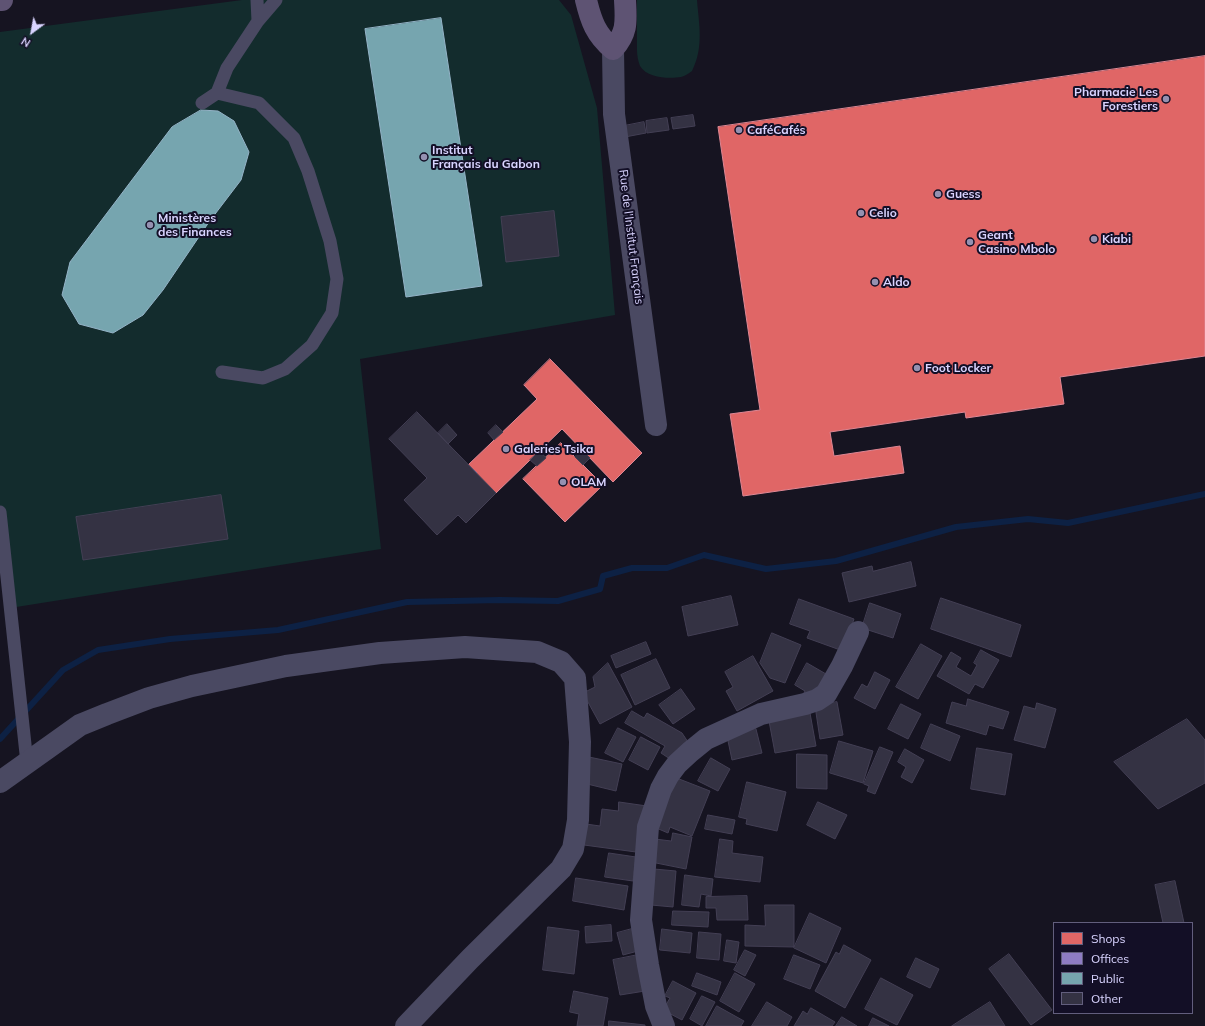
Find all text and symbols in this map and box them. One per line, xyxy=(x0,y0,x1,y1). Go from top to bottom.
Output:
north arrow xyxy=(12,12,52,52)
text: N xyxy=(18,34,33,50)
place label: Pharmacie Les Forestiers xyxy=(1074,85,1158,113)
marker: Pharmacie Les Forestiers xyxy=(1161,94,1171,104)
place label: CaféCafés xyxy=(747,123,806,137)
marker: CaféCafés xyxy=(734,125,744,135)
place label: Institut Français du Gabon xyxy=(432,143,540,171)
marker: Institut Français du Gabon xyxy=(419,152,429,162)
street label: Rue de l'Institut Français xyxy=(616,169,646,305)
place label: Guess xyxy=(946,187,981,201)
marker: Guess xyxy=(933,189,943,199)
place label: Celio xyxy=(869,206,897,220)
marker: Celio xyxy=(856,208,866,218)
place label: Ministères des Finances xyxy=(158,211,232,239)
marker: Ministères des Finances xyxy=(145,220,155,230)
place label: Geant Casino Mbolo xyxy=(978,228,1055,256)
place label: Kiabi xyxy=(1102,232,1131,246)
marker: Kiabi xyxy=(1089,234,1099,244)
marker: Geant Casino Mbolo xyxy=(965,237,975,247)
place label: Aldo xyxy=(883,275,910,289)
marker: Aldo xyxy=(870,277,880,287)
place label: Foot Locker xyxy=(925,361,991,375)
marker: Foot Locker xyxy=(912,363,922,373)
place label: Galeries Tsika xyxy=(514,442,593,456)
marker: Galeries Tsika xyxy=(501,444,511,454)
place label: OLAM xyxy=(571,475,606,489)
marker: OLAM xyxy=(558,477,568,487)
legend xyxy=(1053,922,1193,1014)
text: Shops xyxy=(1091,931,1126,946)
text: Offices xyxy=(1091,951,1129,966)
text: Public xyxy=(1091,971,1125,986)
text: Other xyxy=(1091,991,1122,1006)

